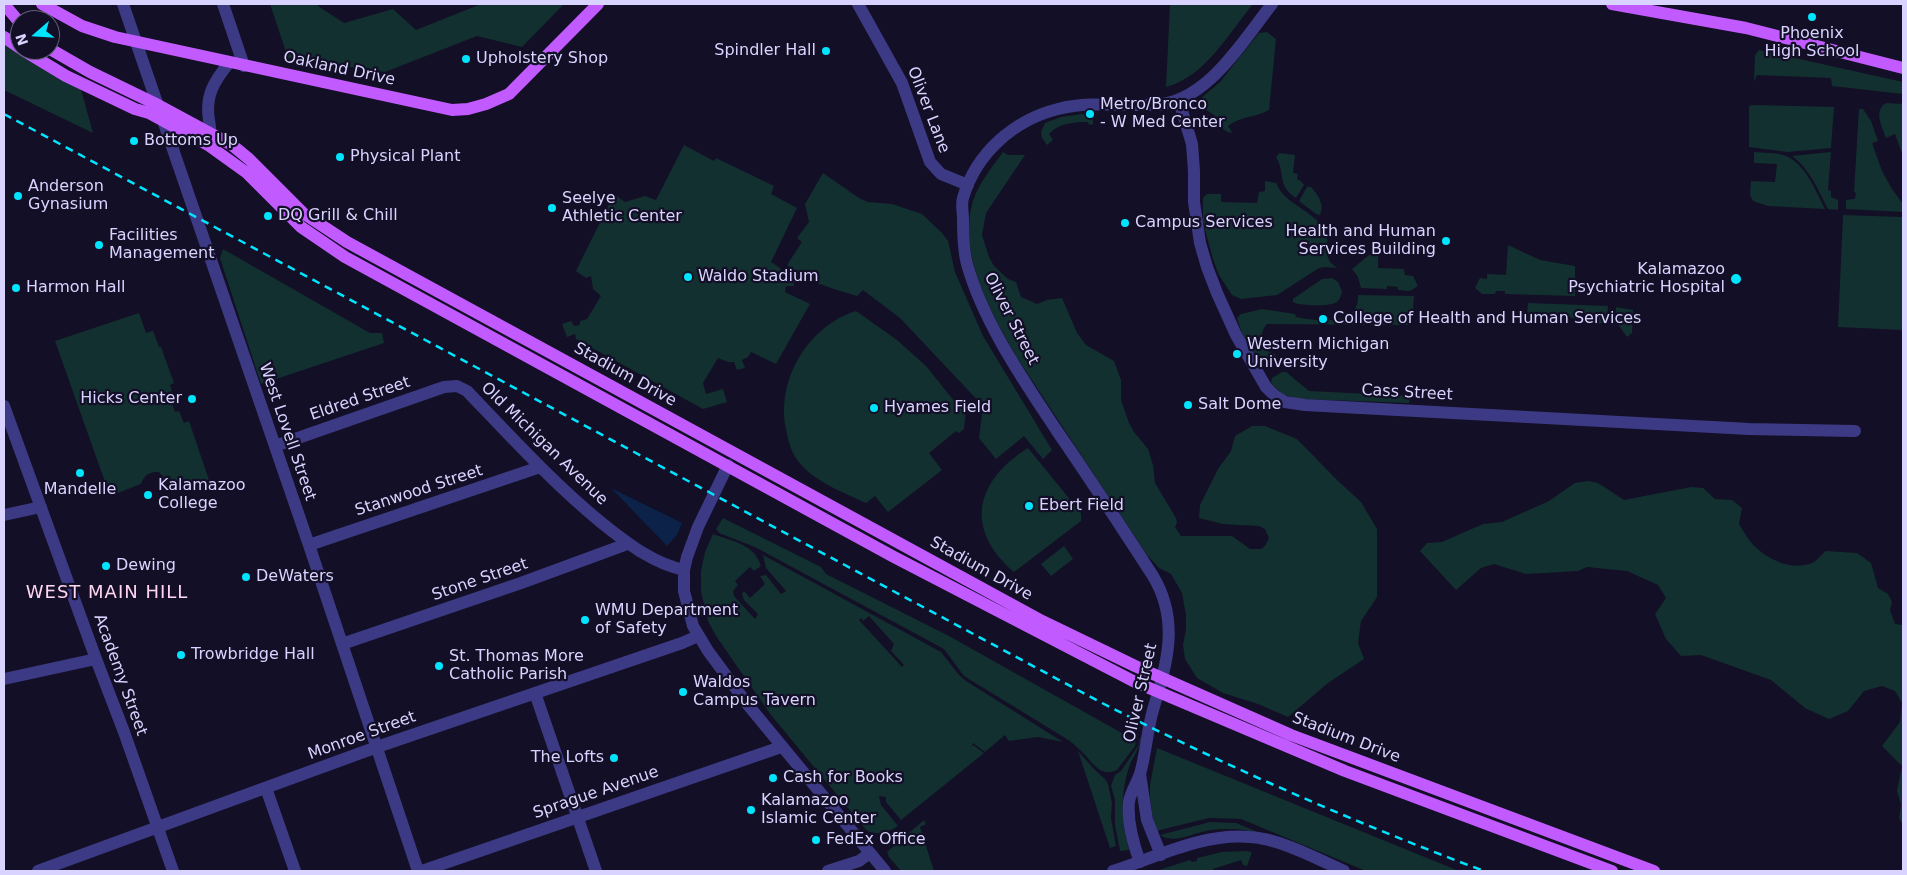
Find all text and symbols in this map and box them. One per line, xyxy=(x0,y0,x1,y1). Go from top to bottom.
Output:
north arrow xyxy=(10,10,60,60)
marker: Phoenix High School xyxy=(1806,11,1818,23)
place label: Phoenix High School xyxy=(1765,24,1859,62)
text: N xyxy=(12,31,31,48)
place label: Spindler Hall xyxy=(714,41,816,61)
marker: Spindler Hall xyxy=(820,45,832,57)
street label: Oakland Drive xyxy=(281,48,397,90)
place label: Upholstery Shop xyxy=(476,49,608,69)
marker: Upholstery Shop xyxy=(460,53,472,65)
street label: Oliver Lane xyxy=(903,64,953,156)
place label: Metro/Bronco - W Med Center xyxy=(1100,95,1225,133)
marker: Metro/Bronco - W Med Center xyxy=(1084,108,1096,120)
place label: Bottoms Up xyxy=(144,131,238,151)
marker: Bottoms Up xyxy=(128,135,140,147)
place label: Physical Plant xyxy=(350,147,460,167)
marker: Physical Plant xyxy=(334,151,346,163)
place label: Anderson Gynasium xyxy=(28,177,108,215)
place label: Seelye Athletic Center xyxy=(562,189,682,227)
marker: Anderson Gynasium xyxy=(12,190,24,202)
marker: Seelye Athletic Center xyxy=(546,202,558,214)
place label: DQ Grill & Chill xyxy=(278,206,398,226)
marker: DQ Grill & Chill xyxy=(262,210,274,222)
place label: Campus Services xyxy=(1135,213,1273,233)
marker: Campus Services xyxy=(1119,217,1131,229)
place label: Health and Human Services Building xyxy=(1285,222,1436,260)
place label: Facilities Management xyxy=(109,226,214,264)
marker: Health and Human Services Building xyxy=(1440,235,1452,247)
marker: Facilities Management xyxy=(93,239,105,251)
place label: Kalamazoo Psychiatric Hospital xyxy=(1568,260,1725,298)
place label: Waldo Stadium xyxy=(698,267,819,287)
street label: Oliver Street xyxy=(980,270,1042,368)
marker: Waldo Stadium xyxy=(682,271,694,283)
marker: Kalamazoo Psychiatric Hospital xyxy=(1729,272,1743,286)
place label: Harmon Hall xyxy=(26,278,125,298)
marker: Harmon Hall xyxy=(10,282,22,294)
place label: College of Health and Human Services xyxy=(1333,309,1641,329)
marker: College of Health and Human Services xyxy=(1317,313,1329,325)
place label: Western Michigan University xyxy=(1247,335,1389,373)
street label: Stadium Drive xyxy=(570,339,680,411)
marker: Western Michigan University xyxy=(1231,348,1243,360)
street label: West Lovell Street xyxy=(254,360,320,504)
street label: Eldred Street xyxy=(307,373,413,425)
street label: Old Michigan Avenue xyxy=(477,379,611,509)
street label: Cass Street xyxy=(1361,381,1453,405)
place label: Hicks Center xyxy=(80,389,182,409)
marker: Hicks Center xyxy=(186,393,198,405)
place label: Salt Dome xyxy=(1198,395,1281,415)
place label: Hyames Field xyxy=(884,398,991,418)
marker: Salt Dome xyxy=(1182,399,1194,411)
marker: Hyames Field xyxy=(868,402,880,414)
street label: Stanwood Street xyxy=(353,461,485,521)
marker: Mandelle xyxy=(74,467,86,479)
place label: Kalamazoo College xyxy=(158,476,246,514)
place label: Mandelle xyxy=(44,480,116,500)
marker: Kalamazoo College xyxy=(142,489,154,501)
place label: Ebert Field xyxy=(1039,496,1124,516)
marker: Ebert Field xyxy=(1023,500,1035,512)
street label: Stadium Drive xyxy=(926,533,1036,605)
street label: Stone Street xyxy=(430,555,530,605)
place label: Dewing xyxy=(116,556,176,576)
marker: Dewing xyxy=(100,560,112,572)
place label: DeWaters xyxy=(256,567,334,587)
marker: DeWaters xyxy=(240,571,252,583)
district label: WEST MAIN HILL xyxy=(24,582,190,604)
place label: WMU Department of Safety xyxy=(595,601,738,639)
street label: Academy Street xyxy=(89,612,151,738)
marker: WMU Department of Safety xyxy=(579,614,591,626)
street label: Oliver Street xyxy=(1120,642,1162,744)
place label: Trowbridge Hall xyxy=(191,645,315,665)
place label: St. Thomas More Catholic Parish xyxy=(449,647,584,685)
marker: Trowbridge Hall xyxy=(175,649,187,661)
marker: St. Thomas More Catholic Parish xyxy=(433,660,445,672)
place label: Waldos Campus Tavern xyxy=(693,673,816,711)
marker: Waldos Campus Tavern xyxy=(677,686,689,698)
street label: Monroe Street xyxy=(305,708,419,764)
street label: Stadium Drive xyxy=(1289,709,1403,767)
place label: The Lofts xyxy=(531,748,604,768)
marker: The Lofts xyxy=(608,752,620,764)
street label: Sprague Avenue xyxy=(531,763,661,823)
place label: Cash for Books xyxy=(783,768,903,788)
marker: Cash for Books xyxy=(767,772,779,784)
place label: Kalamazoo Islamic Center xyxy=(761,791,876,829)
marker: Kalamazoo Islamic Center xyxy=(745,804,757,816)
place label: FedEx Office xyxy=(826,830,926,850)
marker: FedEx Office xyxy=(810,834,822,846)

